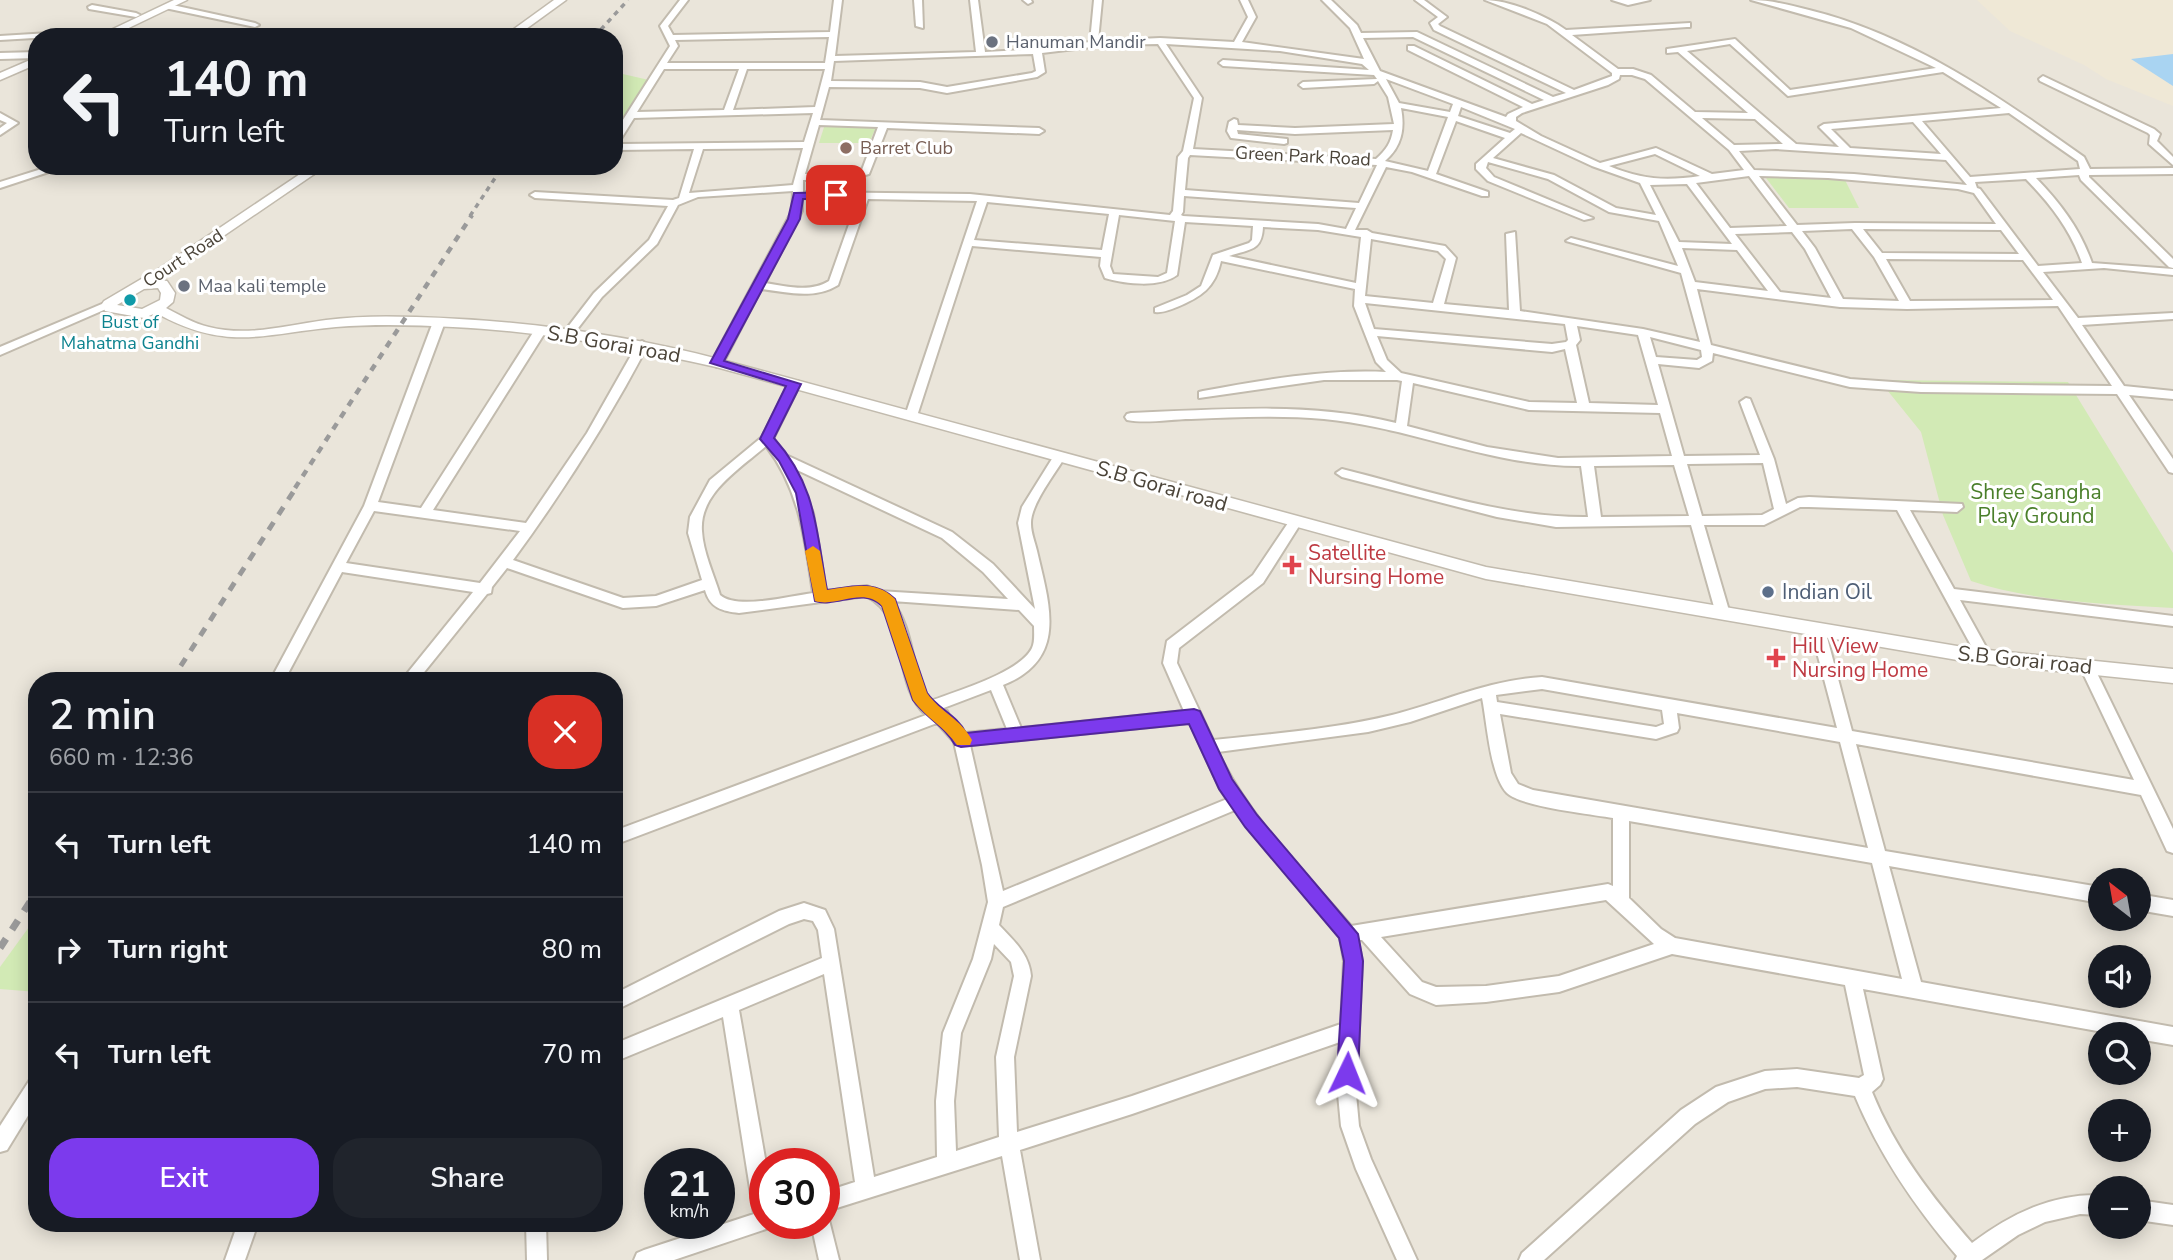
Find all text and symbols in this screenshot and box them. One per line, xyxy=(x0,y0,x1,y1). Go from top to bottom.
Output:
place label: Hanuman Mandir xyxy=(1006,30,1146,54)
marker: Hanuman Mandir xyxy=(984,34,1000,50)
text: 140 m xyxy=(164,46,308,113)
icon: left xyxy=(49,56,140,147)
text: Turn left xyxy=(164,110,284,153)
place label: Barret Club xyxy=(860,136,953,160)
marker: Barret Club xyxy=(838,140,854,156)
street label: Green Park Road xyxy=(1235,140,1371,172)
pin xyxy=(806,165,866,225)
icon: arrive xyxy=(817,176,855,214)
street label: Court Road xyxy=(138,223,228,293)
place label: Maa kali temple xyxy=(198,274,326,298)
marker: Maa kali temple xyxy=(176,278,192,294)
marker: Bust of Mahatma Gandhi xyxy=(122,292,138,308)
place label: Bust of Mahatma Gandhi xyxy=(61,310,199,355)
street label: S.B Gorai road xyxy=(545,318,683,370)
street label: S.B Gorai road xyxy=(1093,454,1231,518)
park label: Shree Sangha Play Ground xyxy=(1970,478,2102,530)
place label: Satellite Nursing Home xyxy=(1308,539,1444,591)
marker: Satellite Nursing Home xyxy=(1282,555,1302,575)
place label: Indian Oil xyxy=(1782,578,1873,606)
marker: Indian Oil xyxy=(1760,584,1776,600)
place label: Hill View Nursing Home xyxy=(1792,632,1928,684)
street label: S.B Gorai road xyxy=(1956,639,2094,681)
marker: Hill View Nursing Home xyxy=(1766,648,1786,668)
text: 2 min xyxy=(49,687,156,744)
button: close xyxy=(528,695,602,769)
text: 660 m · 12:36 xyxy=(49,742,194,773)
icon: left xyxy=(49,826,87,864)
text: Turn left xyxy=(108,827,211,862)
text: 140 m xyxy=(526,827,602,862)
north arrow xyxy=(2088,868,2151,931)
map controls xyxy=(2088,868,2151,1239)
icon: right xyxy=(49,931,87,969)
text: Turn right xyxy=(108,932,227,967)
text: 80 m xyxy=(542,932,602,967)
button: sound xyxy=(2088,945,2151,1008)
button: search xyxy=(2088,1022,2151,1085)
icon: left xyxy=(49,1036,87,1074)
position arrow xyxy=(1310,1036,1384,1110)
text: Turn left xyxy=(108,1037,211,1072)
text: 70 m xyxy=(542,1037,602,1072)
button: + xyxy=(2088,1099,2151,1162)
button: Exit xyxy=(49,1138,319,1218)
button: Share xyxy=(333,1138,602,1218)
speed limit sign: 30 xyxy=(749,1148,840,1239)
text: 21 xyxy=(668,1161,711,1208)
button: − xyxy=(2088,1176,2151,1239)
text: km/h xyxy=(670,1199,709,1223)

